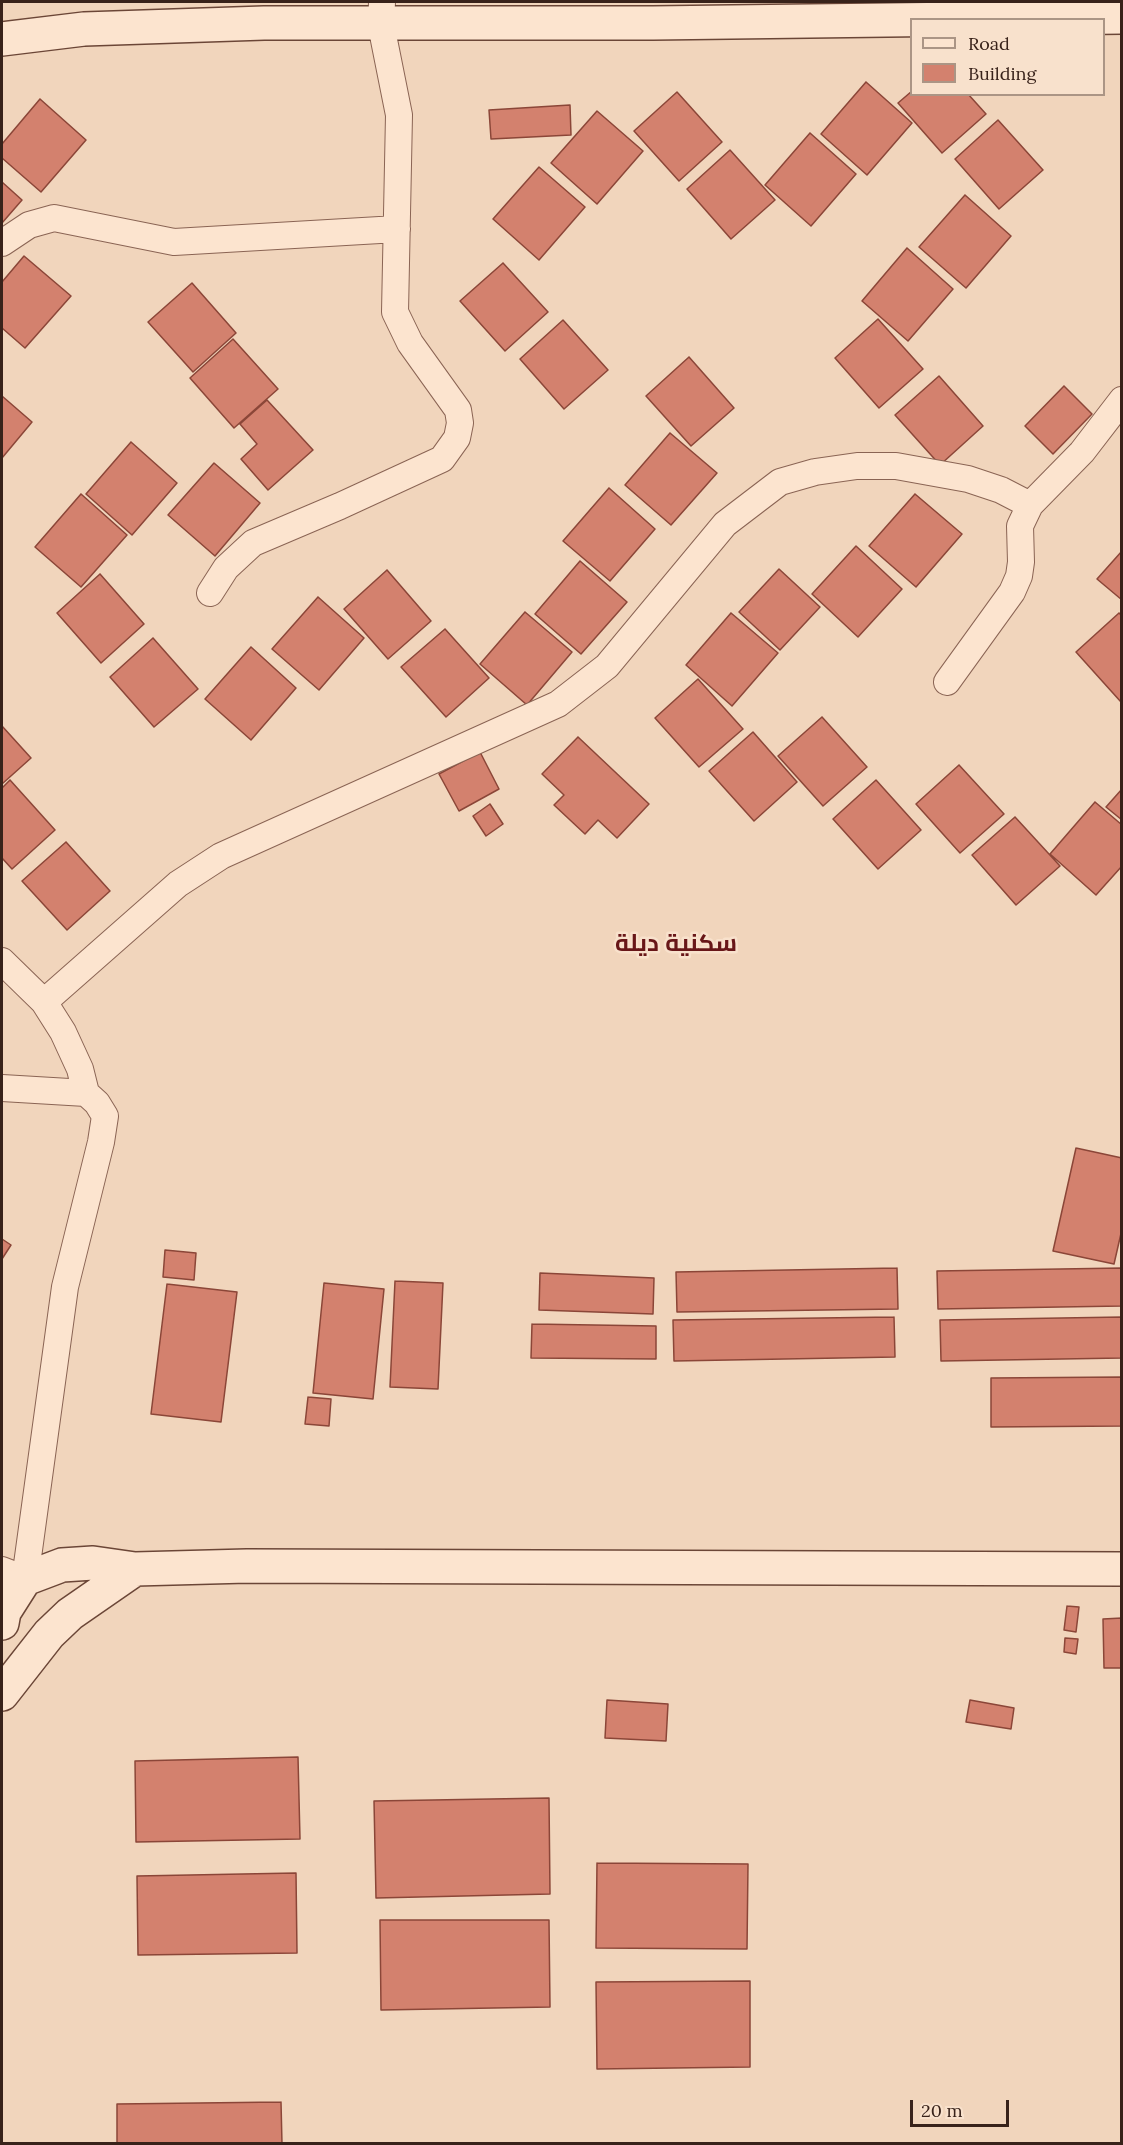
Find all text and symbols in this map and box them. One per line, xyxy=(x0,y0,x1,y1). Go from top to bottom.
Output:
legend xyxy=(910,18,1105,96)
text: Road xyxy=(968,32,1010,55)
text: Building xyxy=(968,62,1036,85)
district label: سكنية ديلة xyxy=(615,930,737,958)
scale bar xyxy=(913,2088,1012,2126)
text: 20 m xyxy=(921,2099,963,2122)

